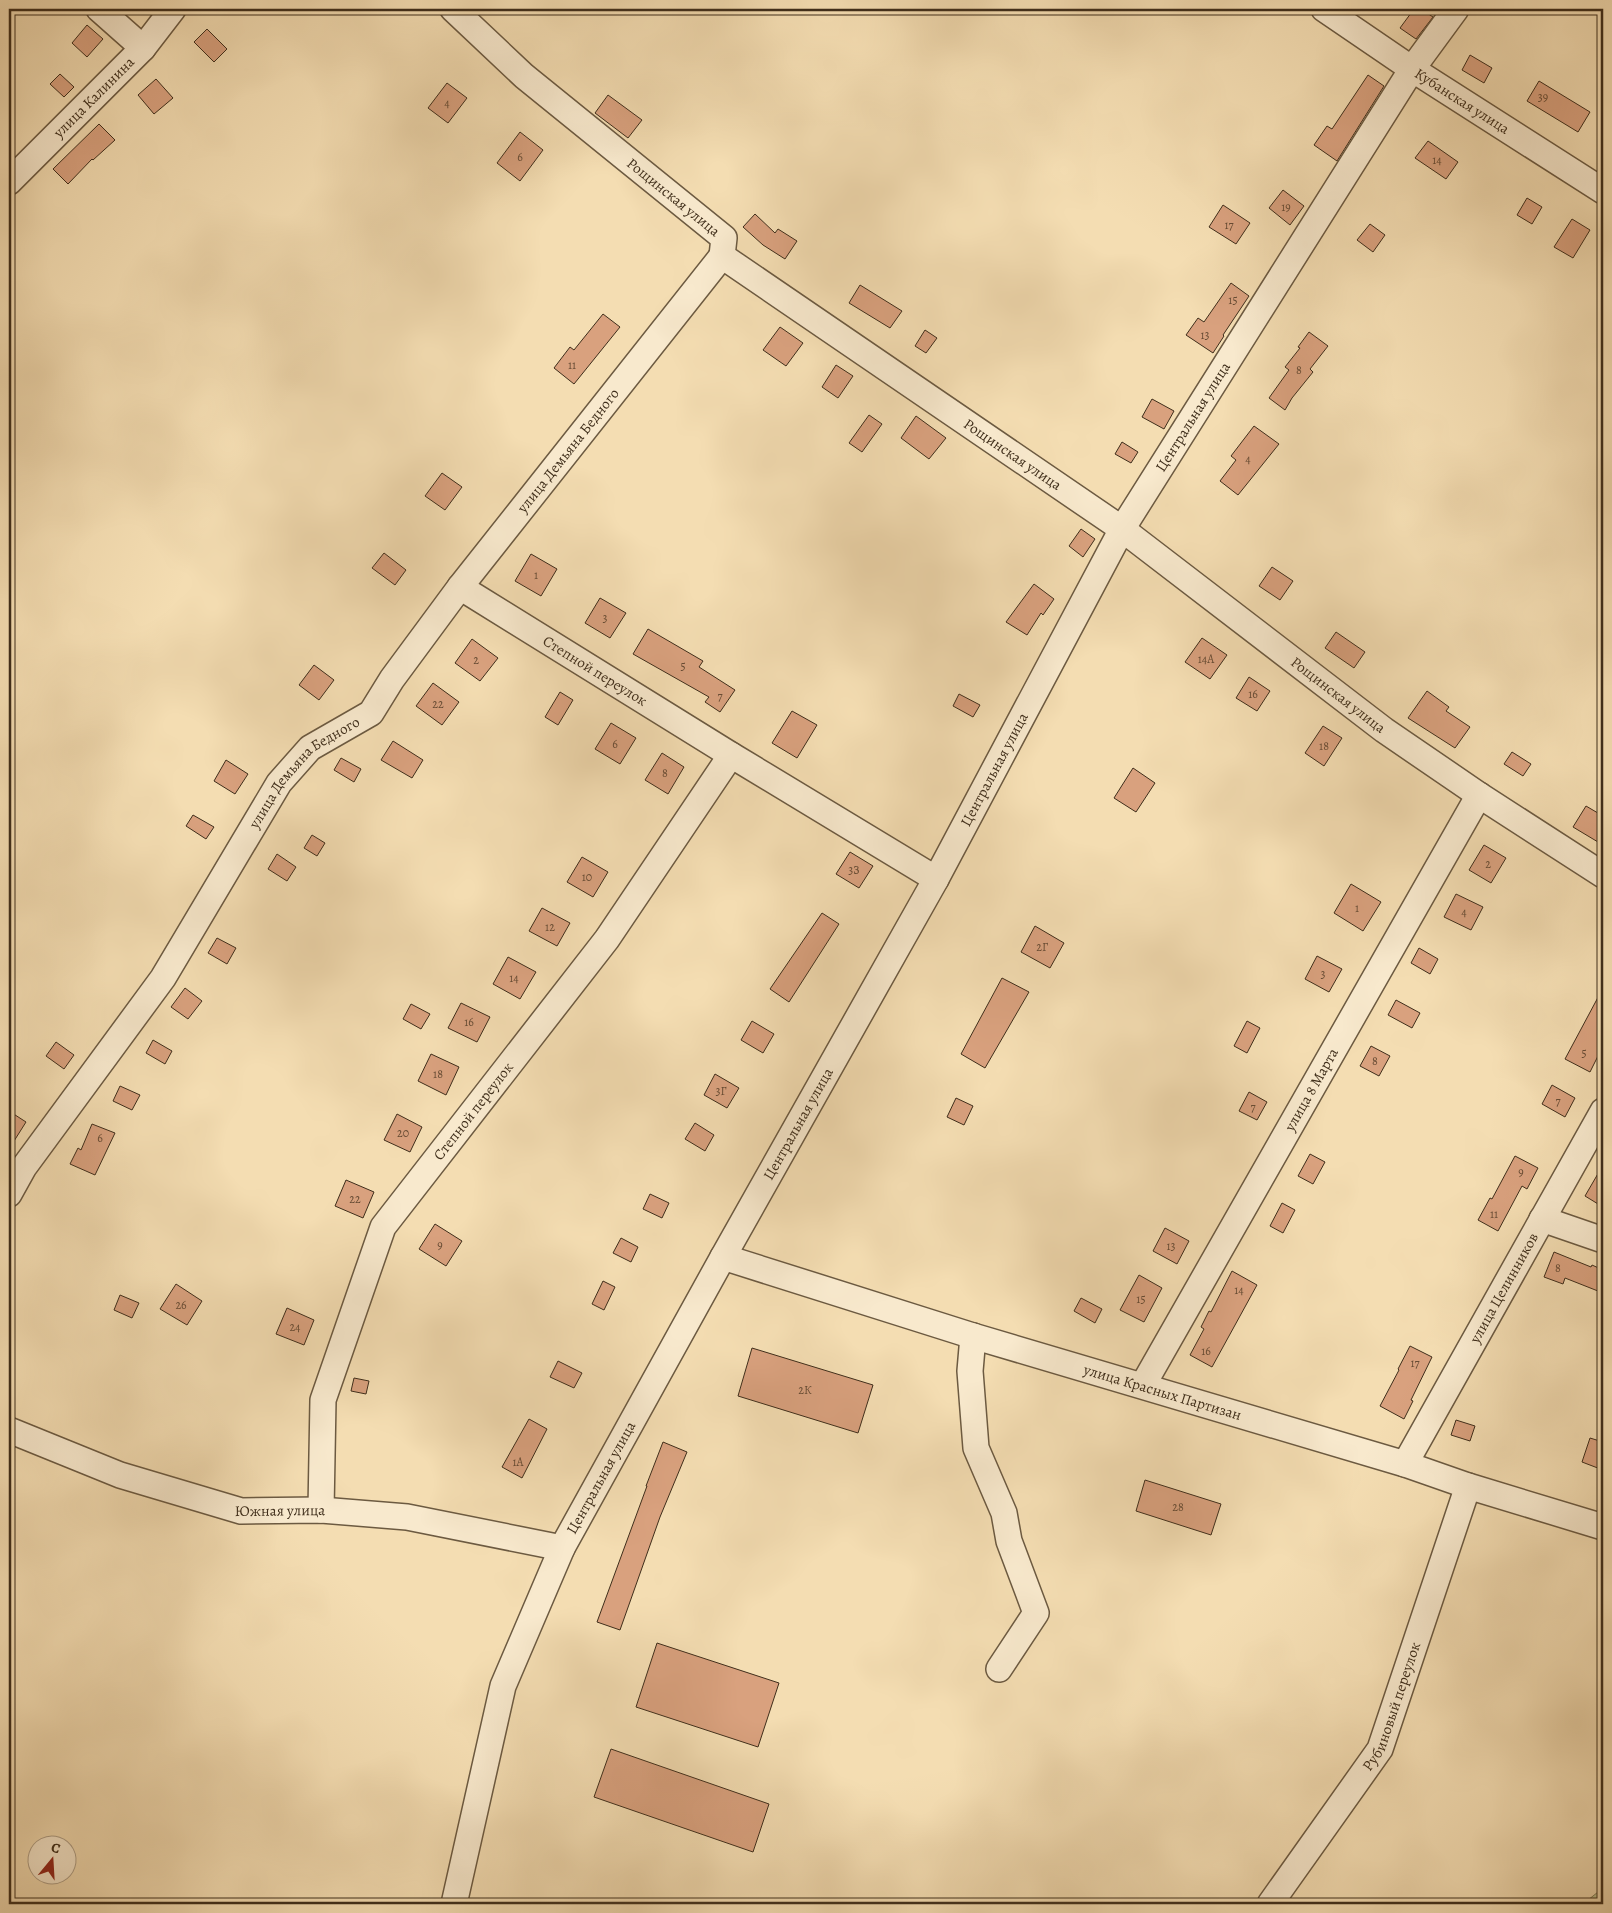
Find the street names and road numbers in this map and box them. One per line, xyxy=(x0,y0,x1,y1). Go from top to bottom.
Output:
street label: улица Калинина xyxy=(48,52,139,143)
street label: Кубанская улица xyxy=(1411,63,1513,139)
street label: Рощинская улица xyxy=(623,153,724,241)
street label: Центральная улица xyxy=(1151,358,1235,475)
street label: улица Демьяна Бедного xyxy=(512,384,624,518)
street label: Рощинская улица xyxy=(960,414,1066,495)
street label: Степной переулок xyxy=(539,631,651,711)
street label: Рощинская улица xyxy=(1287,652,1390,738)
street label: Центральная улица xyxy=(956,709,1033,830)
street label: улица Демьяна Бедного xyxy=(244,712,363,833)
street label: улица 8 Марта xyxy=(1279,1044,1343,1136)
street label: Степной переулок xyxy=(429,1058,518,1164)
street label: Центральная улица xyxy=(758,1064,838,1184)
street label: улица Целинников xyxy=(1464,1229,1543,1347)
street label: улица Красных Партизан xyxy=(1080,1359,1244,1425)
street label: Центральная улица xyxy=(562,1418,640,1538)
street label: Южная улица xyxy=(235,1500,326,1521)
street label: Рубиновый переулок xyxy=(1358,1639,1425,1775)

